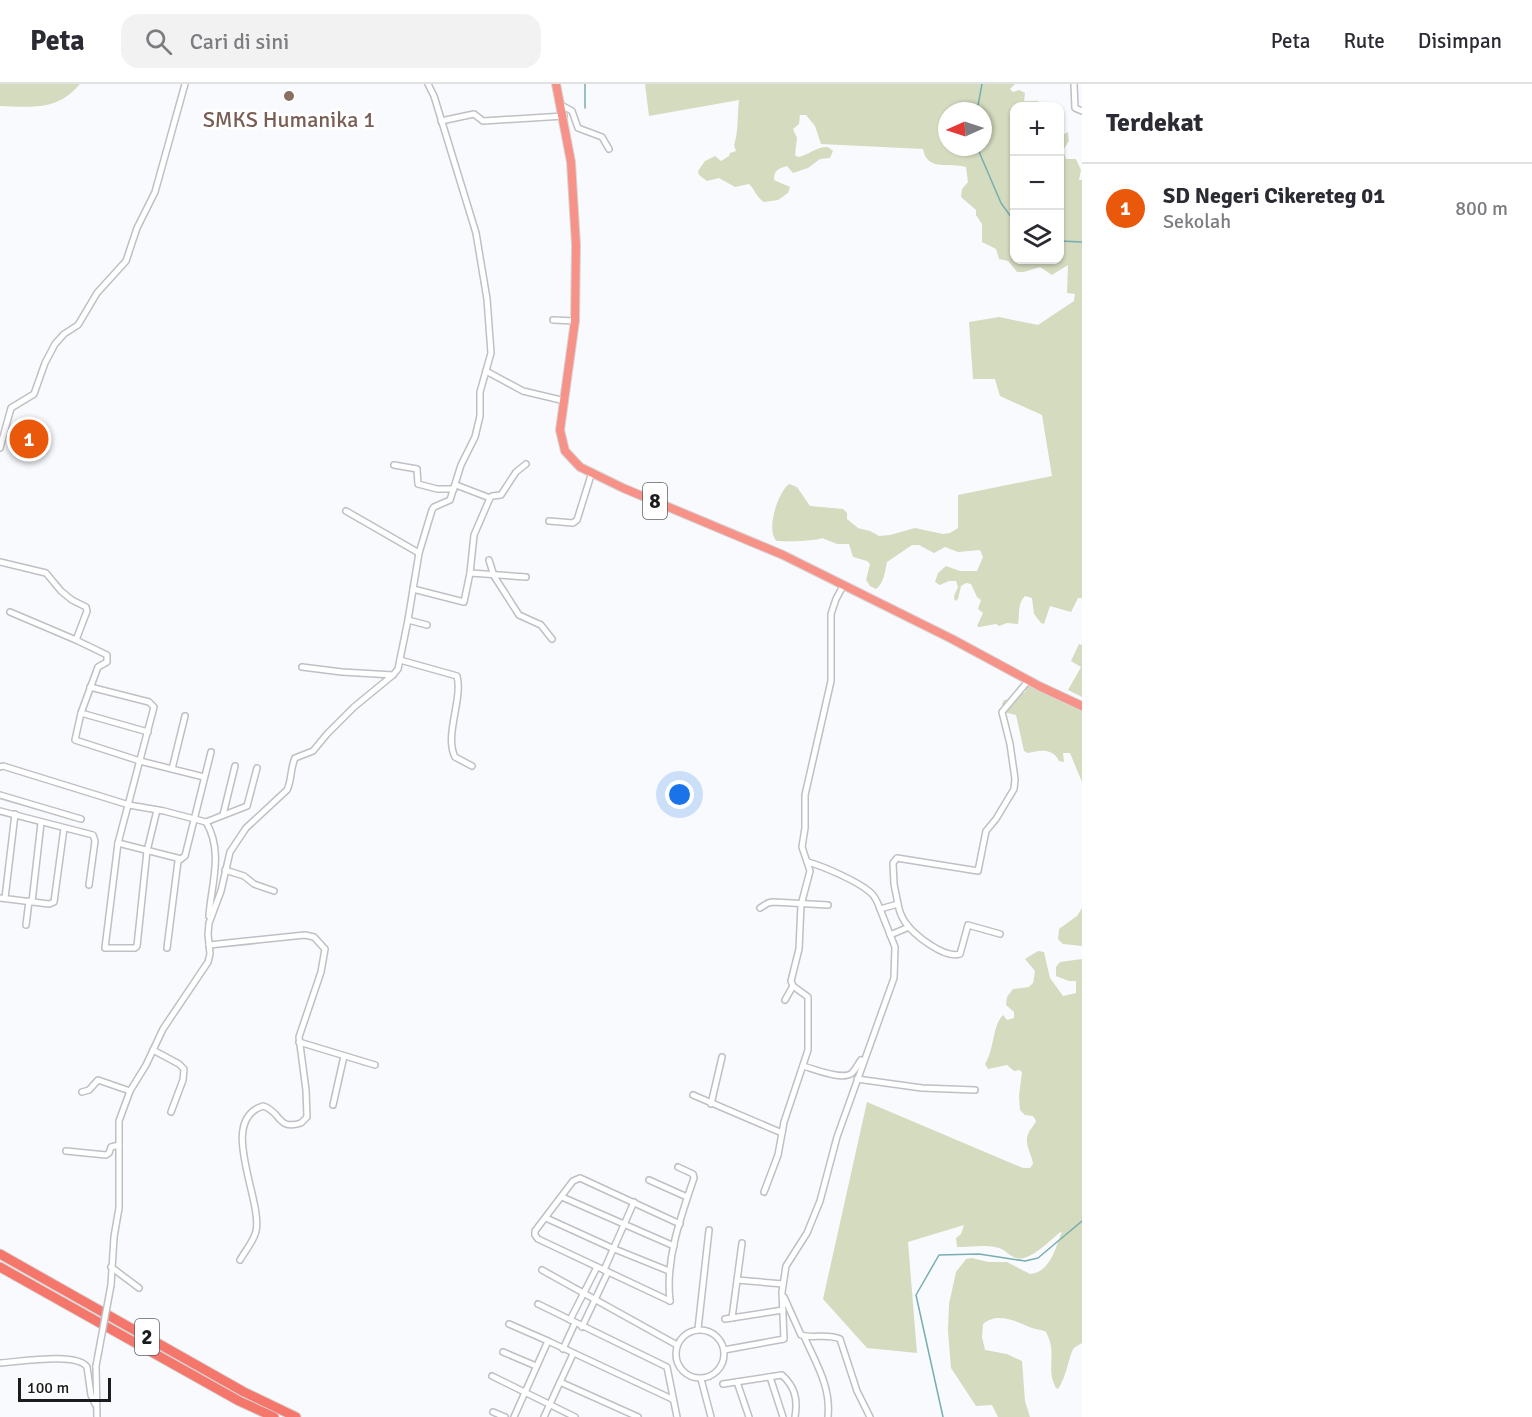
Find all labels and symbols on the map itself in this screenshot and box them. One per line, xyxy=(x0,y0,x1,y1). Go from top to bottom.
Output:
marker: SMKS Humanika 1 xyxy=(282,89,296,103)
north arrow xyxy=(938,102,992,156)
place label: SMKS Humanika 1 xyxy=(203,106,375,133)
pin: 1 xyxy=(9,416,48,462)
road number: 8 xyxy=(643,483,667,519)
your location xyxy=(665,780,694,809)
road number: 2 xyxy=(135,1319,159,1355)
scale bar xyxy=(18,1375,111,1402)

